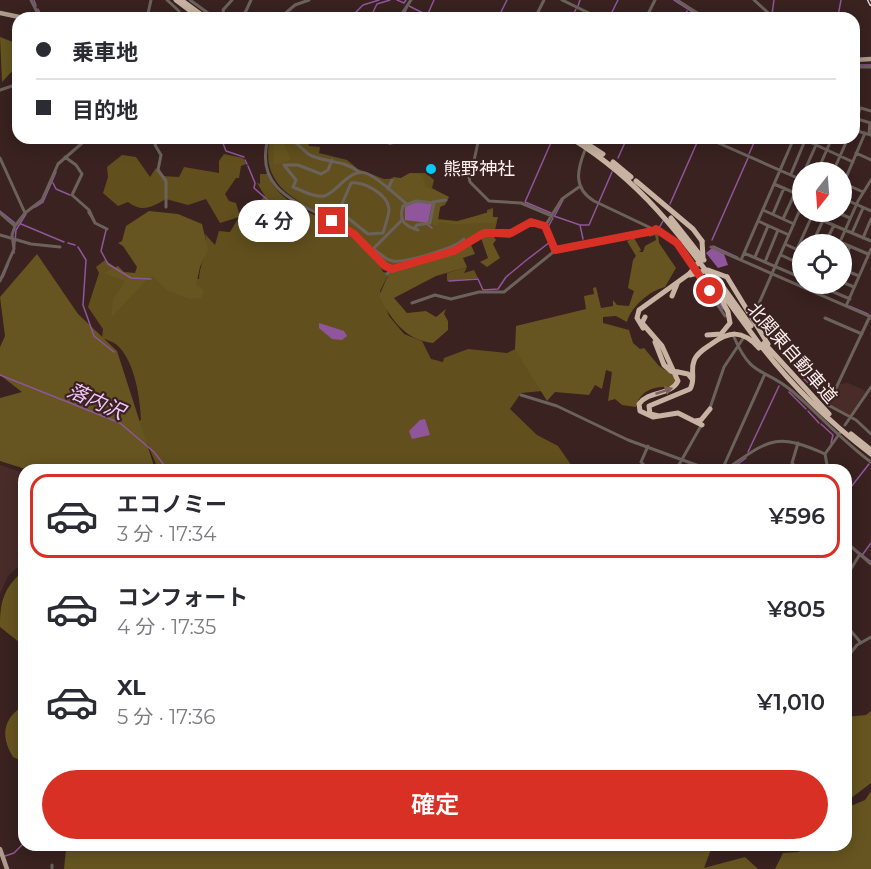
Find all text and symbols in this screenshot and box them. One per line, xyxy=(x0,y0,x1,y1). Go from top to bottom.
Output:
text: 乗車地 xyxy=(72,39,138,66)
text: 目的地 xyxy=(72,97,138,124)
place label: 熊野神社 xyxy=(443,158,515,180)
marker: 熊野神社 xyxy=(424,162,438,176)
north arrow xyxy=(792,162,852,222)
map controls xyxy=(792,162,852,294)
callout: 4 分 xyxy=(239,200,311,242)
route end xyxy=(318,207,345,234)
text: 4 分 xyxy=(254,209,294,233)
button: locate xyxy=(792,234,852,294)
route start xyxy=(696,277,723,304)
street label: 北関東自動車道 xyxy=(742,298,842,408)
water label: 落内沢 xyxy=(64,378,131,425)
one-way arrow xyxy=(655,385,673,395)
icon: car xyxy=(45,489,99,543)
text: エコノミー xyxy=(117,491,227,518)
text: ¥596 xyxy=(769,503,825,530)
text: 3 分 · 17:34 xyxy=(117,522,216,546)
icon: car xyxy=(45,582,99,636)
text: コンフォート xyxy=(117,584,248,611)
text: ¥805 xyxy=(767,596,825,623)
text: 4 分 · 17:35 xyxy=(117,615,216,639)
text: XL xyxy=(117,674,146,701)
icon: car xyxy=(45,675,99,729)
text: ¥1,010 xyxy=(757,689,825,716)
text: 5 分 · 17:36 xyxy=(117,705,215,729)
button: 確定 xyxy=(42,770,828,839)

